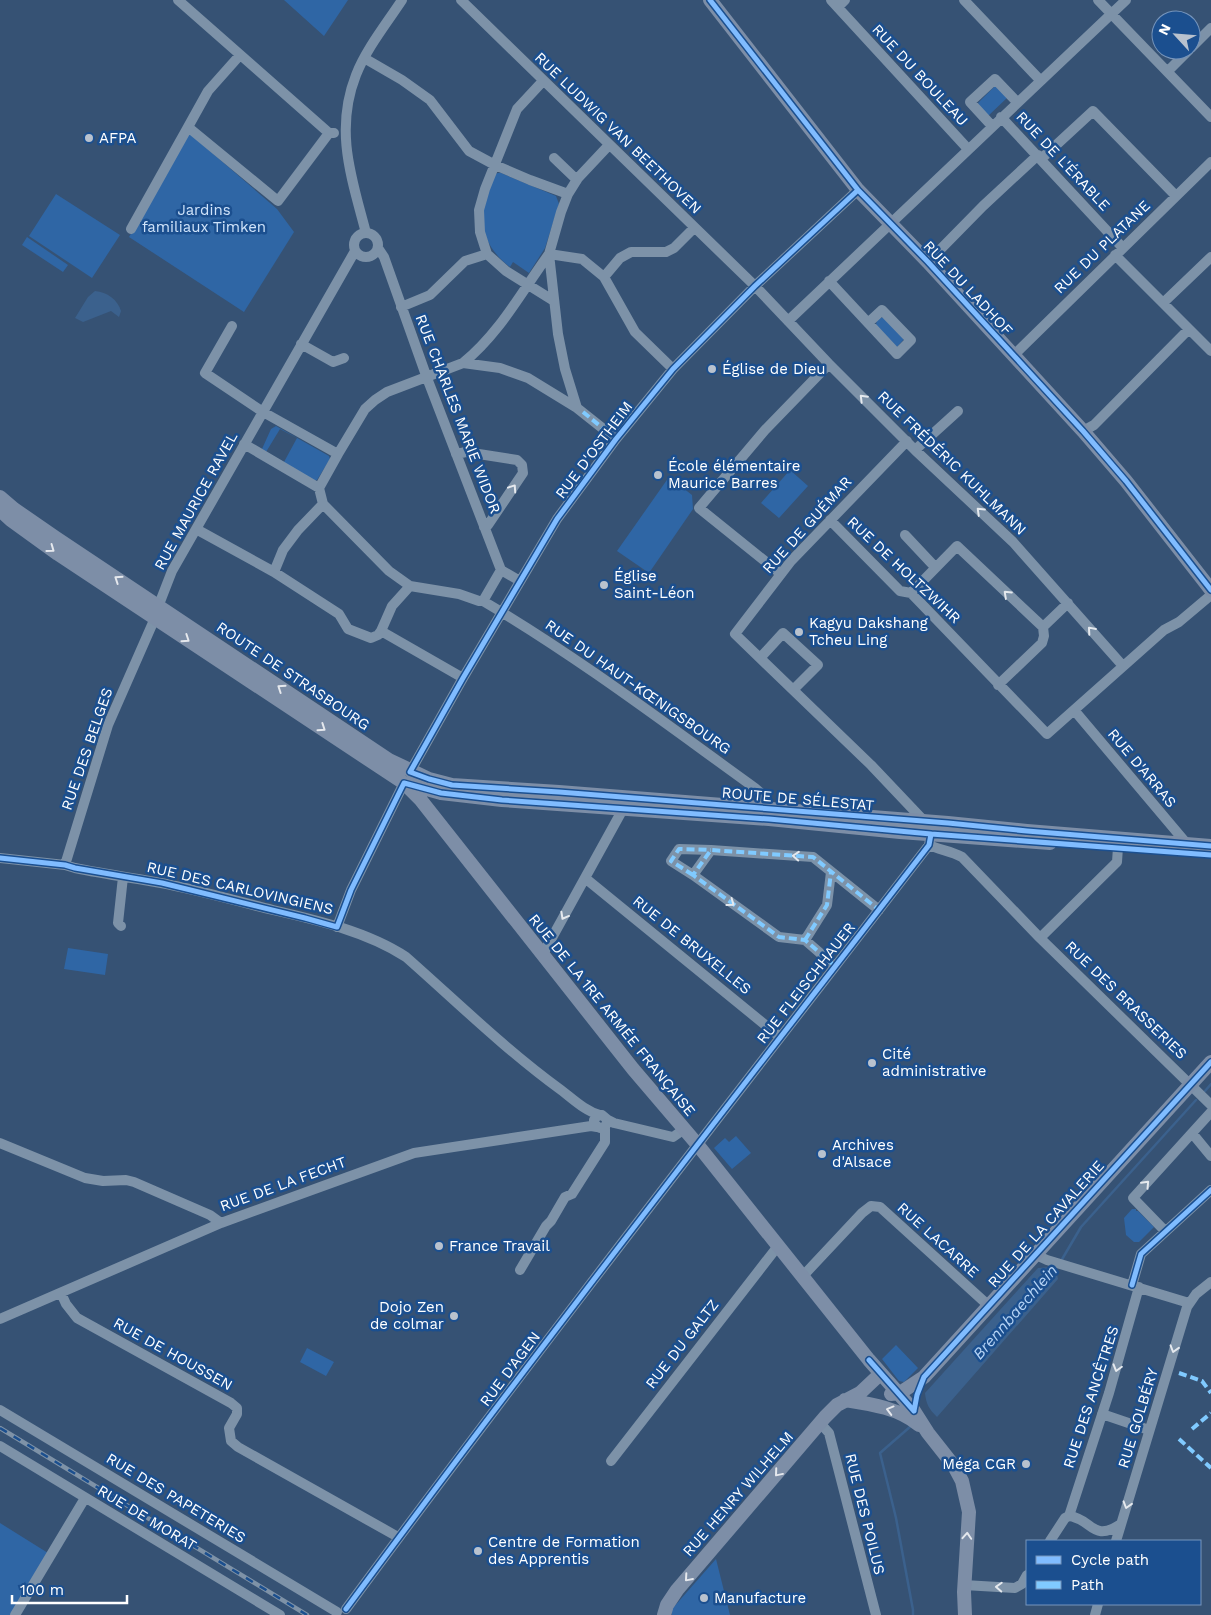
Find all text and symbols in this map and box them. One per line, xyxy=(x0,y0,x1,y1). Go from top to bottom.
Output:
north arrow xyxy=(1151,10,1201,60)
street label: RUE DU BOULEAU xyxy=(868,21,972,129)
text: N xyxy=(1155,21,1174,37)
street label: RUE LUDWIG VAN BEETHOVEN xyxy=(531,48,705,218)
street label: RUE DE L'ÉRABLE xyxy=(1012,108,1114,214)
place label: AFPA xyxy=(99,129,136,147)
marker: AFPA xyxy=(83,132,95,144)
street label: RUE DU PLATANE xyxy=(1050,197,1154,297)
park label: Jardins familiaux Timken xyxy=(142,201,266,236)
street label: RUE DU LADHOF xyxy=(920,237,1016,339)
street label: RUE CHARLES MARIE WIDOR xyxy=(412,312,504,516)
place label: Église de Dieu xyxy=(722,360,826,378)
marker: Église de Dieu xyxy=(706,363,718,375)
street label: RUE FRÉDÉRIC KUHLMANN xyxy=(874,387,1030,539)
one-way arrow xyxy=(860,395,869,404)
street label: RUE D'OSTHEIM xyxy=(552,398,636,502)
street label: RUE MAURICE RAVEL xyxy=(151,429,241,573)
place label: École élémentaire Maurice Barres xyxy=(668,457,800,492)
marker: École élémentaire Maurice Barres xyxy=(652,469,664,481)
street label: RUE DE GUÉMAR xyxy=(759,473,855,577)
one-way arrow xyxy=(507,484,516,494)
one-way arrow xyxy=(977,508,986,517)
street label: RUE DE HOLTZWIHR xyxy=(844,513,964,627)
one-way arrow xyxy=(45,543,55,552)
place label: Église Saint-Léon xyxy=(614,567,695,602)
one-way arrow xyxy=(114,576,123,586)
marker: Église Saint-Léon xyxy=(598,579,610,591)
one-way arrow xyxy=(1004,591,1013,600)
place label: Kagyu Dakshang Tcheu Ling xyxy=(809,614,928,649)
street label: RUE DU HAUT-KŒNIGSBOURG xyxy=(542,616,734,758)
street label: ROUTE DE STRASBOURG xyxy=(213,618,373,734)
marker: Kagyu Dakshang Tcheu Ling xyxy=(793,626,805,638)
one-way arrow xyxy=(1088,626,1097,635)
one-way arrow xyxy=(180,633,190,642)
street label: RUE DES BELGES xyxy=(58,685,116,813)
one-way arrow xyxy=(278,685,287,694)
one-way arrow xyxy=(316,722,325,731)
street label: RUE D'ARRAS xyxy=(1104,725,1180,811)
street label: ROUTE DE SÉLESTAT xyxy=(721,783,875,815)
one-way arrow xyxy=(792,851,800,862)
street label: RUE DES CARLOVINGIENS xyxy=(145,858,335,918)
street label: RUE DE BRUXELLES xyxy=(629,892,755,998)
one-way arrow xyxy=(725,897,734,905)
street label: RUE DE LA 1RE ARMÉE FRANÇAISE xyxy=(525,910,699,1120)
one-way arrow xyxy=(560,911,570,920)
street label: RUE FLEISCHHAUER xyxy=(753,919,859,1047)
street label: RUE DES BRASSERIES xyxy=(1061,937,1191,1063)
place label: Cité administrative xyxy=(882,1045,986,1080)
marker: Cité administrative xyxy=(866,1057,878,1069)
place label: Archives d'Alsace xyxy=(832,1136,894,1171)
marker: Archives d'Alsace xyxy=(816,1148,828,1160)
street label: RUE DE LA FECHT xyxy=(217,1153,349,1215)
street label: RUE DE LA CAVALERIE xyxy=(984,1157,1108,1291)
one-way arrow xyxy=(1140,1180,1149,1189)
street label: RUE LACARRE xyxy=(894,1199,982,1281)
place label: France Travail xyxy=(449,1237,550,1255)
marker: France Travail xyxy=(433,1240,445,1252)
water label: Brennbaechlein xyxy=(969,1261,1061,1363)
street label: RUE DU GALTZ xyxy=(642,1296,722,1392)
place label: Dojo Zen de colmar xyxy=(370,1298,444,1333)
marker: Dojo Zen de colmar xyxy=(448,1310,460,1322)
street label: RUE DE HOUSSEN xyxy=(110,1314,236,1394)
street label: RUE DES ANCÊTRES xyxy=(1059,1323,1123,1471)
street label: RUE D'AGEN xyxy=(476,1328,544,1410)
one-way arrow xyxy=(1170,1345,1180,1353)
one-way arrow xyxy=(1112,1363,1122,1372)
street label: RUE GOLBÉRY xyxy=(1114,1365,1162,1470)
one-way arrow xyxy=(886,1405,894,1416)
street label: RUE HENRY WILHELM xyxy=(679,1428,797,1560)
street label: RUE DES PAPETERIES xyxy=(103,1449,249,1547)
street label: RUE DES POILUS xyxy=(841,1452,889,1576)
place label: Méga CGR xyxy=(942,1455,1016,1473)
marker: Méga CGR xyxy=(1020,1458,1032,1470)
one-way arrow xyxy=(775,1467,784,1476)
street label: RUE DE MORAT xyxy=(94,1481,200,1555)
one-way arrow xyxy=(1123,1500,1133,1508)
one-way arrow xyxy=(962,1532,973,1540)
place label: Centre de Formation des Apprentis xyxy=(488,1533,640,1568)
legend xyxy=(1026,1540,1201,1605)
marker: Centre de Formation des Apprentis xyxy=(472,1545,484,1557)
text: Cycle path xyxy=(1071,1551,1149,1569)
scale bar xyxy=(12,1572,128,1604)
one-way arrow xyxy=(685,1572,693,1581)
text: Path xyxy=(1071,1576,1104,1594)
text: 100 m xyxy=(20,1581,64,1599)
one-way arrow xyxy=(994,1582,1002,1593)
place label: Manufacture xyxy=(714,1589,806,1607)
marker: Manufacture xyxy=(698,1592,710,1604)

